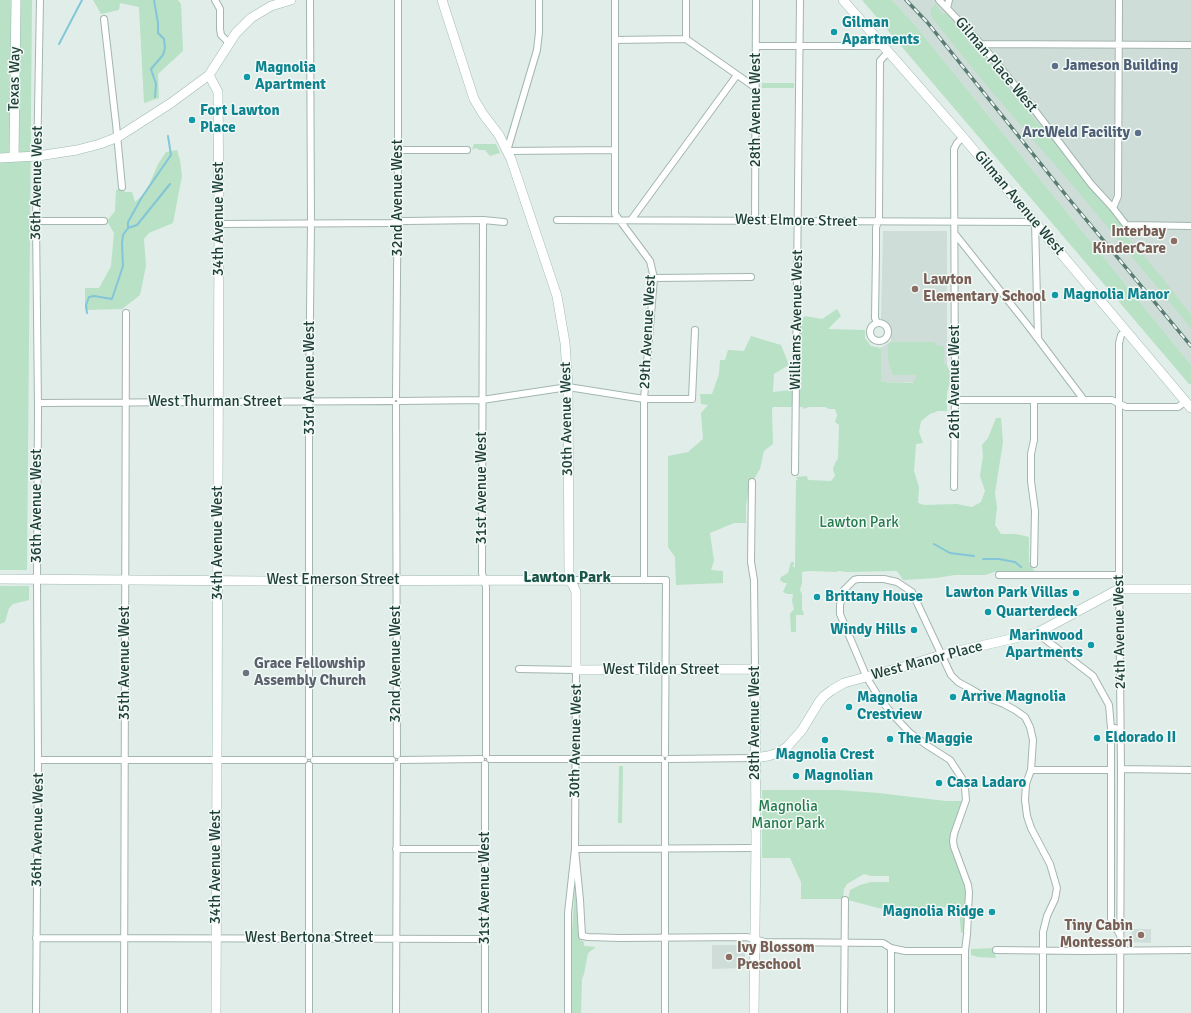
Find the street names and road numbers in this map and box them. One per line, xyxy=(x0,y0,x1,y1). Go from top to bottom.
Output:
street label: Gilman Place West xyxy=(951,14,1041,116)
street label: Texas Way xyxy=(5,47,25,111)
street label: 28th Avenue West xyxy=(747,53,765,167)
street label: 36th Avenue West xyxy=(27,126,47,240)
street label: 32nd Avenue West xyxy=(389,139,407,257)
street label: Gilman Avenue West xyxy=(970,147,1068,259)
street label: 34th Avenue West xyxy=(210,162,228,276)
street label: West Elmore Street xyxy=(735,211,857,231)
street label: Williams Avenue West xyxy=(787,250,807,390)
street label: 29th Avenue West xyxy=(636,274,660,390)
street label: 33rd Avenue West xyxy=(301,321,319,435)
street label: 26th Avenue West xyxy=(946,325,964,439)
street label: 30th Avenue West xyxy=(557,362,577,476)
street label: West Thurman Street xyxy=(148,393,282,411)
street label: 31st Avenue West xyxy=(473,431,491,545)
street label: 36th Avenue West xyxy=(28,449,46,563)
street label: 34th Avenue West xyxy=(209,486,227,600)
street label: West Emerson Street xyxy=(266,571,400,589)
street label: 24th Avenue West xyxy=(1110,575,1130,689)
street label: 32nd Avenue West xyxy=(387,605,405,723)
street label: 35th Avenue West xyxy=(116,606,134,720)
street label: West Manor Place xyxy=(869,638,985,684)
street label: West Tilden Street xyxy=(603,661,719,679)
street label: 28th Avenue West xyxy=(746,666,764,780)
street label: 30th Avenue West xyxy=(566,684,586,798)
street label: 36th Avenue West xyxy=(28,773,48,887)
street label: 34th Avenue West xyxy=(207,810,225,924)
street label: 31st Avenue West xyxy=(476,831,494,945)
street label: West Bertona Street xyxy=(245,929,373,947)

